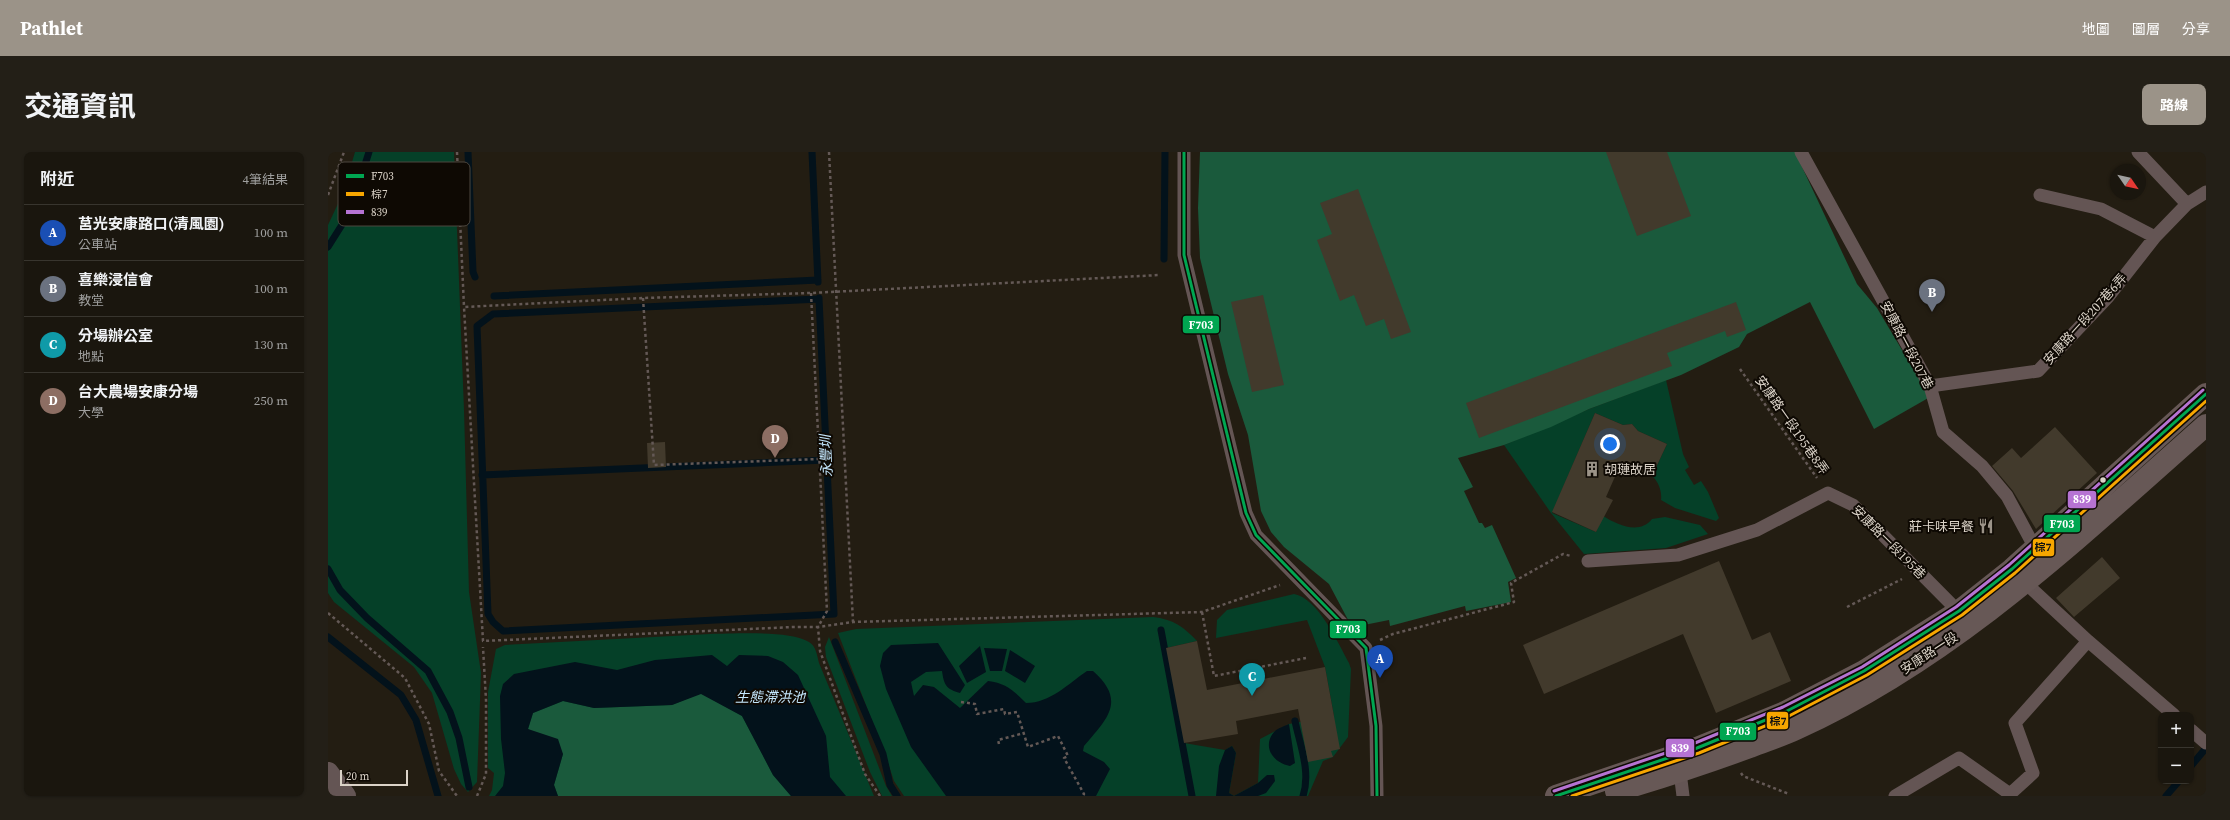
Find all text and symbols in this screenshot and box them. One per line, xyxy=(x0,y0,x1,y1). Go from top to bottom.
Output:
text: Pathlet xyxy=(20,15,83,41)
text: 地圖 xyxy=(2082,19,2110,39)
text: 圖層 xyxy=(2132,19,2160,39)
text: 分享 xyxy=(2182,19,2210,39)
button: 路線 xyxy=(2142,84,2206,125)
text: 交通資訊 xyxy=(24,87,136,125)
legend xyxy=(338,162,470,226)
north arrow xyxy=(2110,164,2146,200)
text: 附近 xyxy=(40,167,74,191)
text: F703 xyxy=(371,169,394,184)
text: 4筆結果 xyxy=(242,171,288,188)
text: 棕7 xyxy=(371,187,388,202)
text: 839 xyxy=(371,205,388,220)
text: 莒光安康路口(清風園) xyxy=(78,213,224,234)
text: A xyxy=(49,224,57,241)
text: 100 m xyxy=(254,224,288,241)
text: 公車站 xyxy=(78,236,117,253)
text: 喜樂浸信會 xyxy=(78,269,153,290)
street label: 安康路一段207巷6弄 xyxy=(2040,270,2130,368)
pin: B xyxy=(1919,279,1945,312)
text: B xyxy=(49,280,57,297)
text: 100 m xyxy=(254,280,288,297)
text: 教堂 xyxy=(78,292,104,309)
street label: 安康路一段207巷 xyxy=(1877,298,1937,392)
line badge: F703 xyxy=(1182,315,1220,334)
text: F703 xyxy=(1189,318,1213,333)
text: 分場辦公室 xyxy=(78,325,153,346)
text: C xyxy=(49,336,57,353)
text: 130 m xyxy=(254,336,288,353)
text: 地點 xyxy=(78,348,104,365)
street label: 安康路一段195巷8弄 xyxy=(1751,372,1833,478)
text: 台大農場安康分場 xyxy=(78,381,198,402)
text: D xyxy=(48,392,58,409)
text: 250 m xyxy=(254,392,288,409)
text: 大學 xyxy=(78,404,104,421)
pin: D xyxy=(762,425,788,458)
water label: 永豐圳 xyxy=(815,433,837,477)
your location xyxy=(1600,434,1620,454)
building icon: 胡璉故居 xyxy=(1583,460,1601,478)
place label: 胡璉故居 xyxy=(1604,461,1656,478)
unlabelled marker xyxy=(2098,475,2108,485)
line badge: 839 xyxy=(2067,490,2097,509)
text: 839 xyxy=(2073,492,2091,507)
street label: 安康路一段195巷 xyxy=(1849,502,1929,582)
line badge: F703 xyxy=(2043,514,2081,533)
restaurant icon: 莊卡味早餐 xyxy=(1977,517,1995,535)
text: F703 xyxy=(2050,517,2074,532)
place label: 莊卡味早餐 xyxy=(1909,518,1974,535)
line badge: 棕7 xyxy=(2032,538,2055,557)
text: 棕7 xyxy=(2035,540,2052,555)
line badge: F703 xyxy=(1329,620,1367,639)
text: F703 xyxy=(1336,622,1360,637)
street label: 安康路一段 xyxy=(1897,628,1961,678)
pin: A xyxy=(1367,645,1393,678)
pin: C xyxy=(1239,663,1265,696)
water label: 生態滯洪池 xyxy=(735,687,807,707)
line badge: 棕7 xyxy=(1766,711,1789,730)
map controls xyxy=(2158,712,2194,784)
button: + xyxy=(2158,712,2194,748)
text: 棕7 xyxy=(1770,714,1787,729)
line badge: F703 xyxy=(1719,722,1757,741)
text: F703 xyxy=(1726,724,1750,739)
line badge: 839 xyxy=(1665,738,1695,758)
text: 839 xyxy=(1671,741,1689,756)
button: − xyxy=(2158,748,2194,784)
scale bar xyxy=(340,768,408,787)
text: 20 m xyxy=(346,769,369,784)

